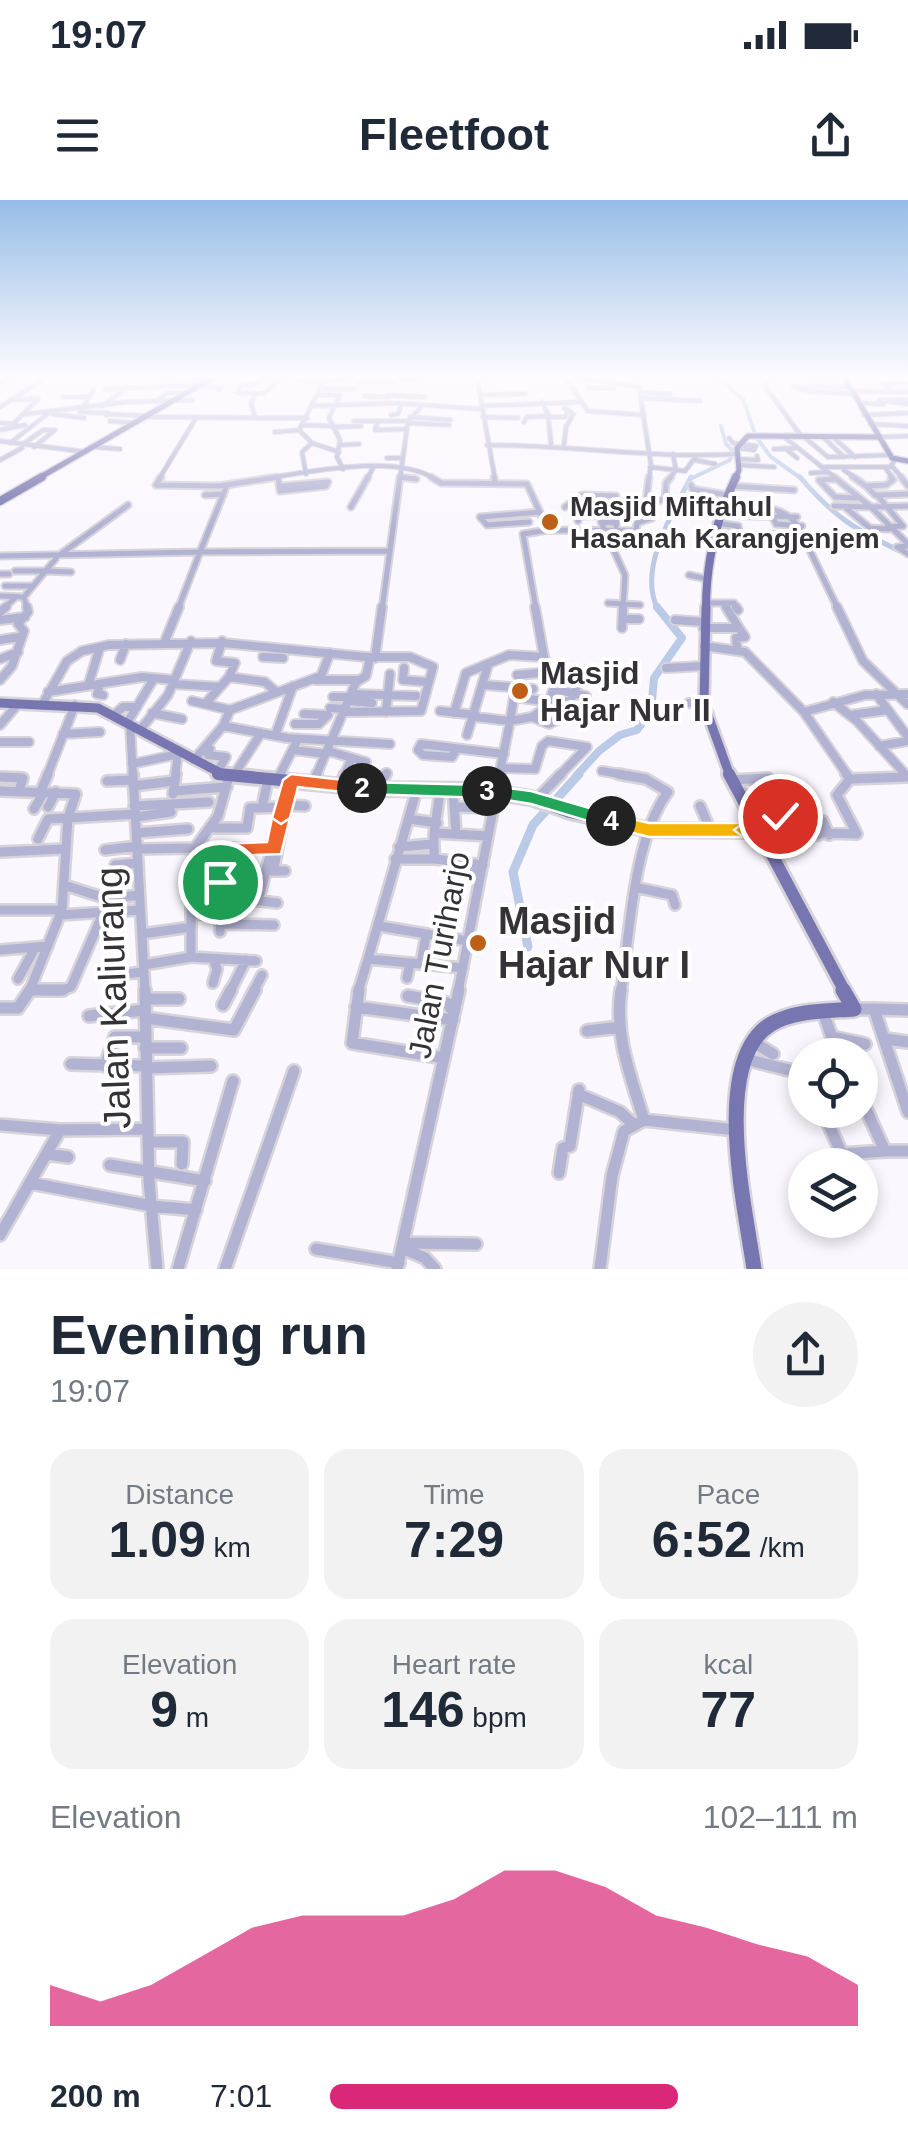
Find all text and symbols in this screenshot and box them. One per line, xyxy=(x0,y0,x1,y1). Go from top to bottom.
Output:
text: 19:07 xyxy=(50,14,147,56)
icon: menu xyxy=(50,108,105,163)
icon: share xyxy=(803,108,858,163)
text: Fleetfoot xyxy=(359,109,549,160)
place label: Masjid Miftahul Hasanah Karangjenjem xyxy=(570,491,880,554)
marker: Masjid Miftahul Hasanah Karangjenjem xyxy=(539,511,561,533)
place label: Masjid Hajar Nur II xyxy=(540,655,711,728)
marker: Masjid Hajar Nur II xyxy=(509,680,531,702)
pin: 2 xyxy=(337,763,387,813)
pin: 3 xyxy=(462,766,512,816)
text: 2 xyxy=(354,772,370,803)
pin xyxy=(738,774,823,859)
text: 3 xyxy=(479,775,495,806)
icon: check xyxy=(753,789,808,844)
pin: 4 xyxy=(586,796,636,846)
text: 4 xyxy=(603,805,619,836)
pin xyxy=(178,840,263,925)
street label: Jalan Turiharjo xyxy=(401,849,477,1061)
icon: arrive xyxy=(193,855,248,910)
street label: Jalan Kaliurang xyxy=(87,866,139,1130)
place label: Masjid Hajar Nur I xyxy=(498,900,690,986)
marker: Masjid Hajar Nur I xyxy=(467,932,489,954)
map controls xyxy=(788,1038,878,1238)
button: locate xyxy=(788,1038,878,1128)
button: layers xyxy=(788,1148,878,1238)
button: share xyxy=(753,1302,858,1407)
text: Evening run xyxy=(50,1304,368,1366)
text: 19:07 xyxy=(50,1373,130,1409)
text: Distance xyxy=(125,1479,234,1510)
text: Time xyxy=(423,1479,485,1510)
text: Pace xyxy=(696,1479,760,1510)
text: 1.09 xyxy=(108,1512,206,1568)
text: 7:29 xyxy=(404,1512,504,1568)
text: 6:52 xyxy=(652,1512,752,1568)
text: km xyxy=(206,1532,251,1563)
text: /km xyxy=(752,1532,805,1563)
text: Elevation xyxy=(122,1649,237,1680)
text: Heart rate xyxy=(392,1649,516,1680)
text: kcal xyxy=(703,1649,753,1680)
text: 9 xyxy=(150,1682,178,1738)
text: 146 xyxy=(381,1682,465,1738)
text: 77 xyxy=(701,1682,756,1738)
text: m xyxy=(178,1702,209,1733)
text: bpm xyxy=(465,1702,527,1733)
text: Elevation xyxy=(50,1799,182,1835)
text: 102–111 m xyxy=(703,1799,858,1835)
text: 200 m xyxy=(50,2078,141,2114)
text: 7:01 xyxy=(210,2078,272,2114)

